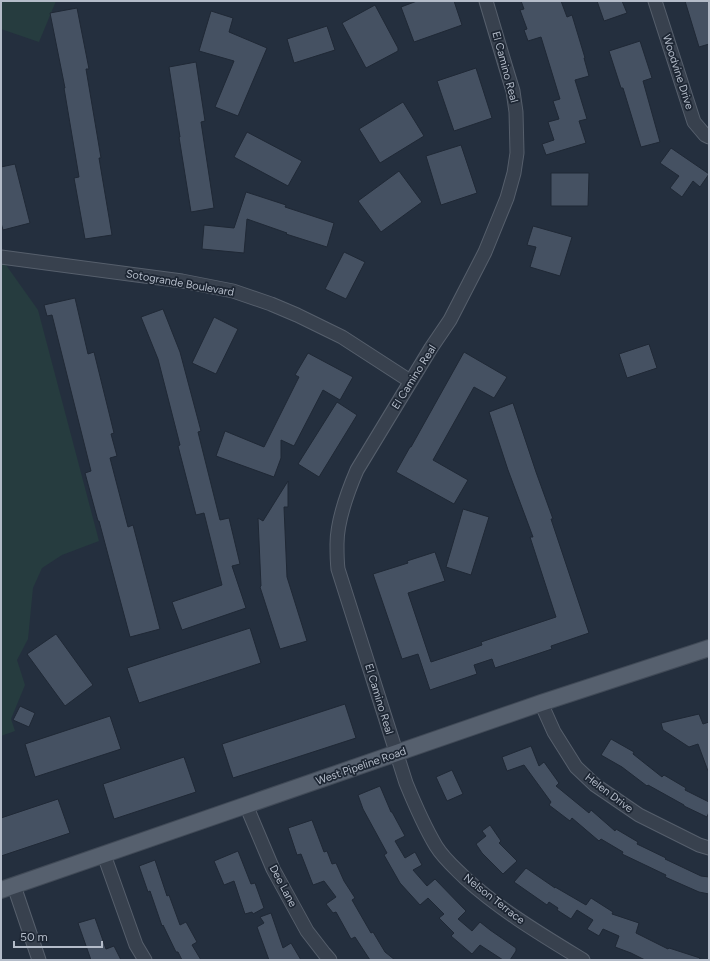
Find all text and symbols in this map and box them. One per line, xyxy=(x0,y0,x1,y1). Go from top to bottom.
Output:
street label: El Camino Real xyxy=(489,30,521,104)
street label: Woodvine Drive xyxy=(660,33,696,111)
street label: Sotogrande Boulevard xyxy=(125,267,235,299)
street label: El Camino Real xyxy=(389,342,439,412)
street label: El Camino Real xyxy=(362,662,396,736)
street label: West Pipeline Road xyxy=(314,744,408,788)
street label: Helen Drive xyxy=(582,771,636,815)
street label: Dee Lane xyxy=(267,863,299,909)
street label: Nelson Terrace xyxy=(461,871,527,927)
scale bar xyxy=(14,923,102,949)
text: 50 m xyxy=(20,930,48,944)

